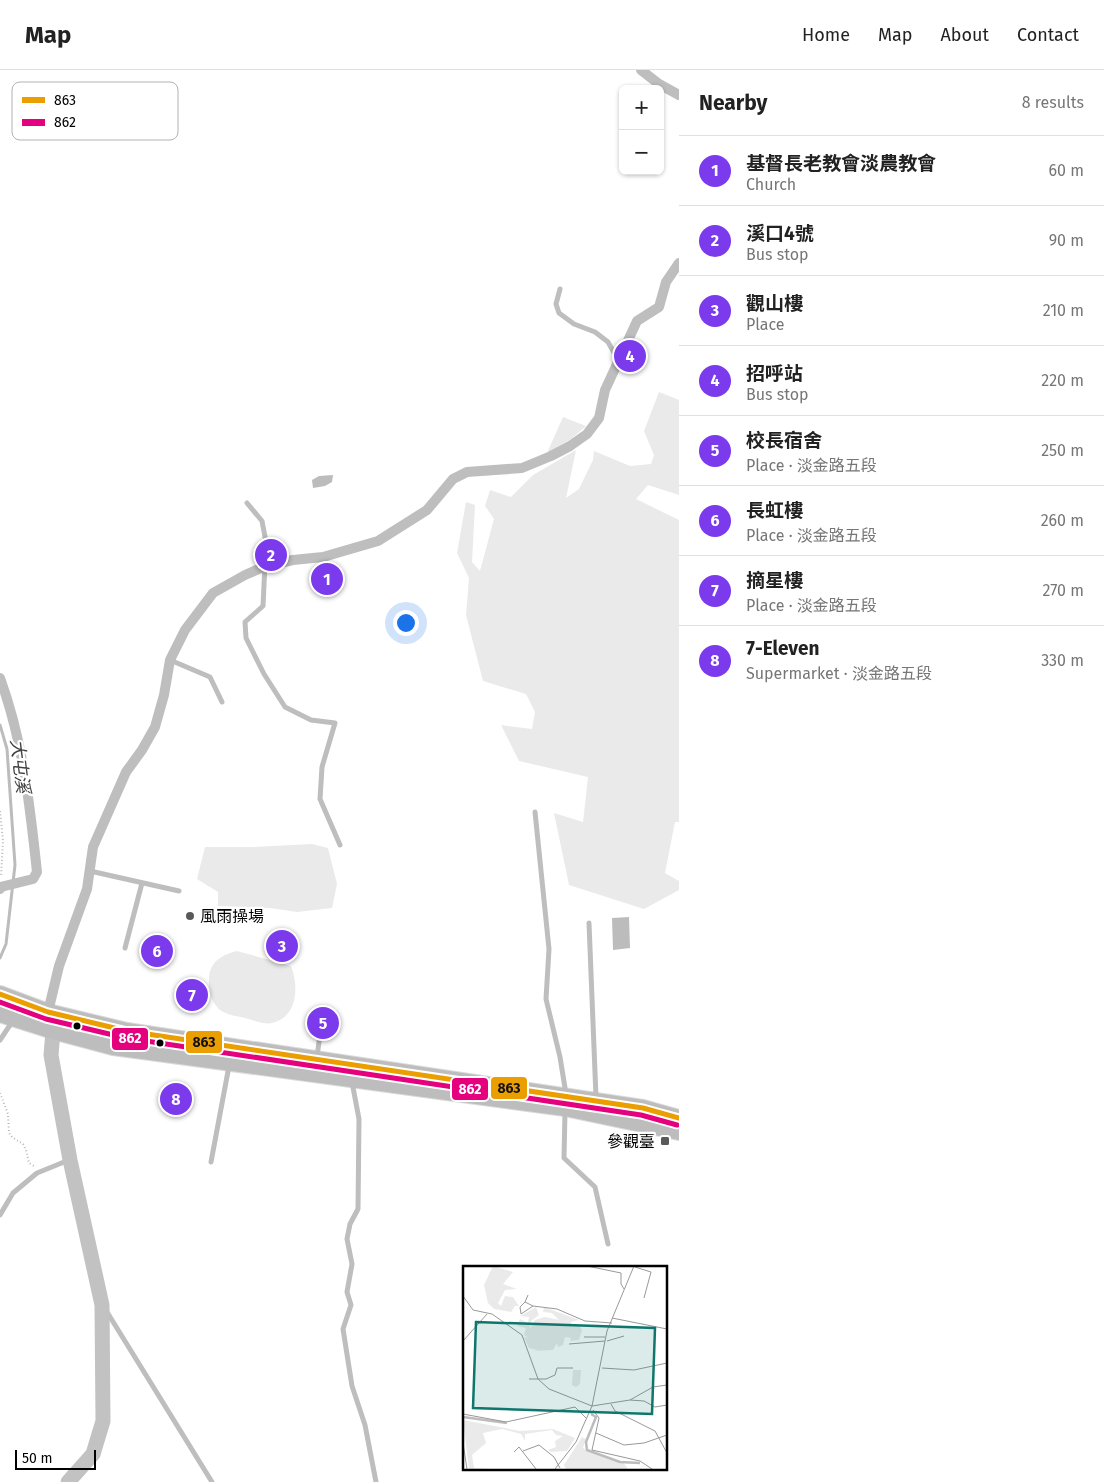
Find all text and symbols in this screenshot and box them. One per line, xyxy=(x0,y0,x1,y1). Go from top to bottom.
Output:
text: Map xyxy=(25,21,71,49)
text: Home xyxy=(802,24,850,46)
text: Map xyxy=(878,24,912,46)
text: About xyxy=(940,24,989,46)
text: Contact xyxy=(1017,24,1079,46)
legend xyxy=(12,82,178,140)
map controls xyxy=(619,85,664,175)
button: + xyxy=(619,85,664,130)
text: Nearby xyxy=(699,90,767,116)
text: 863 xyxy=(54,92,76,109)
text: 8 results xyxy=(1022,93,1084,112)
text: 862 xyxy=(54,114,76,131)
button: − xyxy=(619,130,664,175)
text: 基督長老教會淡農教會 xyxy=(746,152,936,175)
text: 1 xyxy=(711,161,719,180)
text: 60 m xyxy=(1049,161,1084,180)
text: Church xyxy=(746,175,796,194)
text: 溪口4號 xyxy=(746,222,814,245)
text: 2 xyxy=(711,231,719,250)
text: 90 m xyxy=(1049,231,1084,250)
text: Bus stop xyxy=(746,245,809,264)
text: 觀山樓 xyxy=(746,292,803,315)
text: 3 xyxy=(711,301,719,320)
text: 210 m xyxy=(1043,301,1084,320)
text: Place xyxy=(746,315,785,334)
pin: 4 xyxy=(614,337,646,375)
text: 招呼站 xyxy=(746,362,803,385)
text: 4 xyxy=(710,371,720,390)
text: 220 m xyxy=(1041,371,1084,390)
text: Bus stop xyxy=(746,385,809,404)
text: 校長宿舍 xyxy=(746,429,822,452)
text: 5 xyxy=(711,441,719,460)
text: 250 m xyxy=(1041,441,1084,460)
text: Place · 淡金路五段 xyxy=(746,456,877,475)
text: 長虹樓 xyxy=(746,499,803,522)
text: 6 xyxy=(710,511,720,530)
text: 260 m xyxy=(1041,511,1084,530)
text: Place · 淡金路五段 xyxy=(746,526,877,545)
pin: 2 xyxy=(255,536,287,574)
pin: 1 xyxy=(311,560,343,598)
text: 摘星樓 xyxy=(746,569,803,592)
text: 7 xyxy=(711,581,719,600)
text: 270 m xyxy=(1042,581,1084,600)
text: Place · 淡金路五段 xyxy=(746,596,877,615)
your location xyxy=(393,610,419,636)
text: 7-Eleven xyxy=(746,637,819,660)
text: 8 xyxy=(710,651,720,670)
text: 330 m xyxy=(1041,651,1084,670)
text: Supermarket · 淡金路五段 xyxy=(746,664,932,683)
water label: 大屯溪 xyxy=(6,738,35,797)
place label: 風雨操場 xyxy=(200,907,264,926)
marker: 風雨操場 xyxy=(184,910,196,922)
pin: 3 xyxy=(266,927,298,965)
pin: 6 xyxy=(141,932,173,970)
pin: 7 xyxy=(176,976,208,1014)
pin: 5 xyxy=(307,1004,339,1042)
unlabelled marker xyxy=(72,1021,82,1031)
line badge: 862 xyxy=(111,1027,149,1051)
text: 862 xyxy=(118,1030,142,1047)
line badge: 863 xyxy=(185,1030,223,1054)
text: 863 xyxy=(192,1034,216,1051)
unlabelled marker xyxy=(155,1038,165,1048)
line badge: 863 xyxy=(490,1076,528,1100)
line badge: 862 xyxy=(451,1077,489,1101)
pin: 8 xyxy=(160,1080,192,1118)
text: 863 xyxy=(497,1080,521,1097)
text: 862 xyxy=(458,1081,482,1098)
place label: 參觀臺 xyxy=(607,1132,655,1151)
marker: 參觀臺 xyxy=(659,1135,671,1147)
inset map xyxy=(463,1266,666,1470)
scale bar xyxy=(15,1447,96,1470)
text: 50 m xyxy=(22,1450,53,1467)

